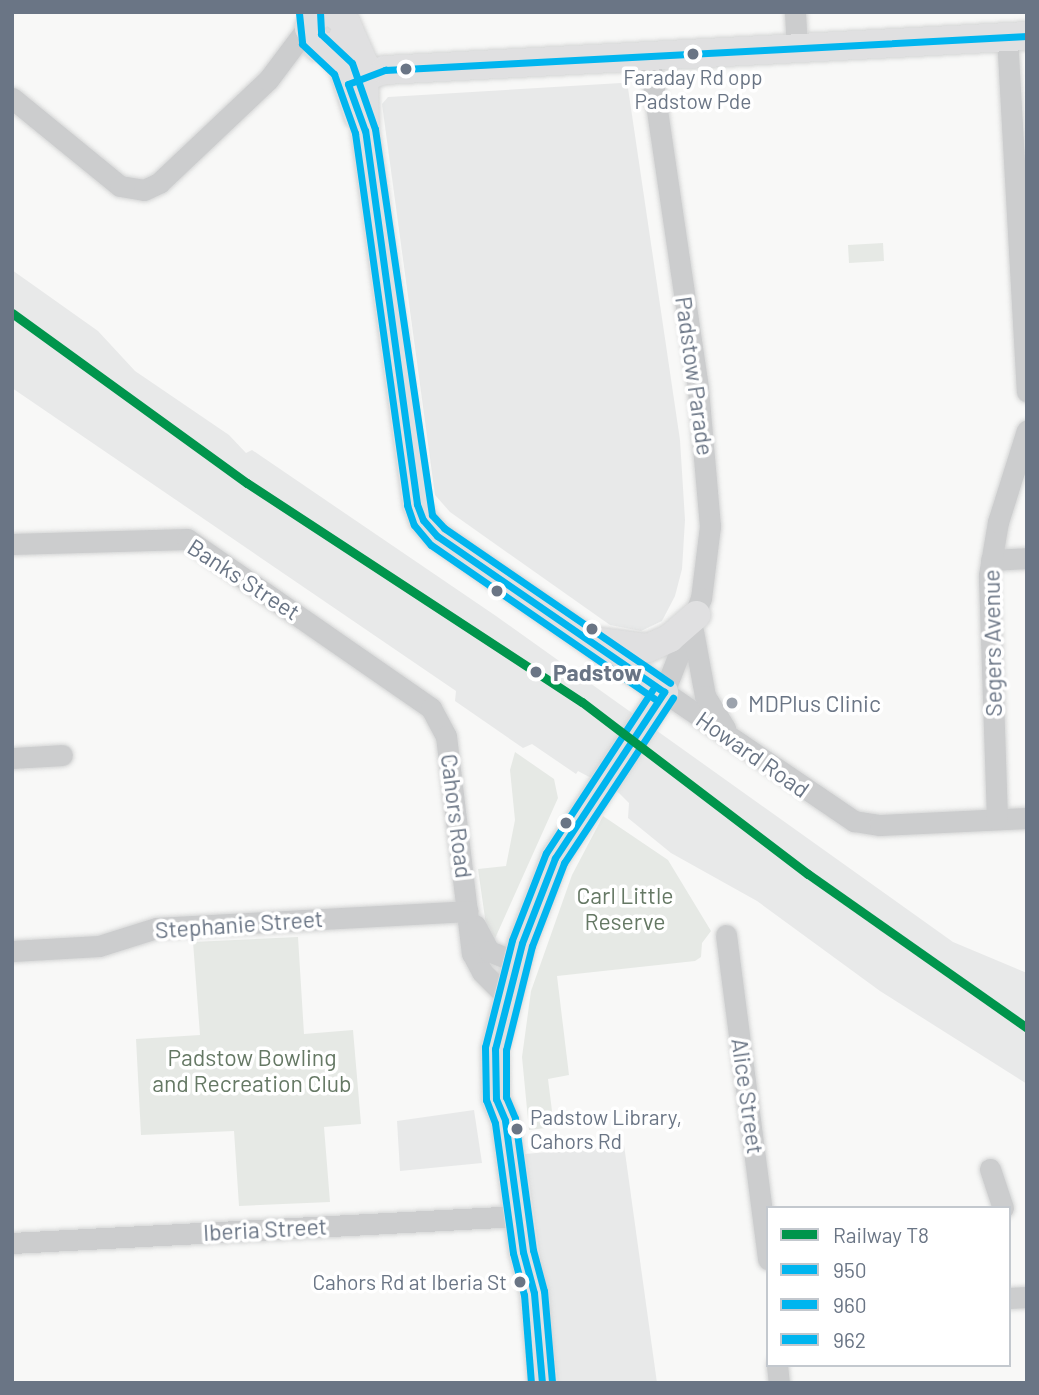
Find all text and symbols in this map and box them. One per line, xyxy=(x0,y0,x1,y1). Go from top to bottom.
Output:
marker: Faraday Rd opp Padstow Pde xyxy=(686,47,700,61)
unlabelled marker xyxy=(399,62,413,76)
place label: Faraday Rd opp Padstow Pde xyxy=(623,64,763,114)
street label: Padstow Parade xyxy=(670,295,720,457)
street label: Banks Street xyxy=(183,532,305,626)
street label: Segers Avenue xyxy=(977,569,1007,717)
unlabelled marker xyxy=(490,584,504,598)
unlabelled marker xyxy=(585,622,599,636)
place label: Padstow xyxy=(553,658,642,686)
marker: Padstow xyxy=(525,661,547,683)
place label: MDPlus Clinic xyxy=(748,689,881,717)
marker: MDPlus Clinic xyxy=(722,693,742,713)
street label: Howard Road xyxy=(691,705,815,803)
street label: Cahors Road xyxy=(436,752,478,880)
unlabelled marker xyxy=(559,816,573,830)
park label: Carl Little Reserve xyxy=(576,881,674,935)
street label: Stephanie Street xyxy=(154,904,324,944)
street label: Alice Street xyxy=(726,1036,770,1156)
park label: Padstow Bowling and Recreation Club xyxy=(152,1043,352,1097)
place label: Padstow Library, Cahors Rd xyxy=(530,1104,682,1154)
marker: Padstow Library, Cahors Rd xyxy=(510,1122,524,1136)
legend xyxy=(766,1206,1011,1367)
street label: Iberia Street xyxy=(202,1212,328,1246)
text: Railway T8 xyxy=(833,1222,929,1247)
text: 950 xyxy=(833,1257,867,1282)
place label: Cahors Rd at Iberia St xyxy=(312,1269,507,1295)
marker: Cahors Rd at Iberia St xyxy=(513,1275,527,1289)
text: 960 xyxy=(833,1292,867,1317)
text: 962 xyxy=(833,1327,866,1352)

